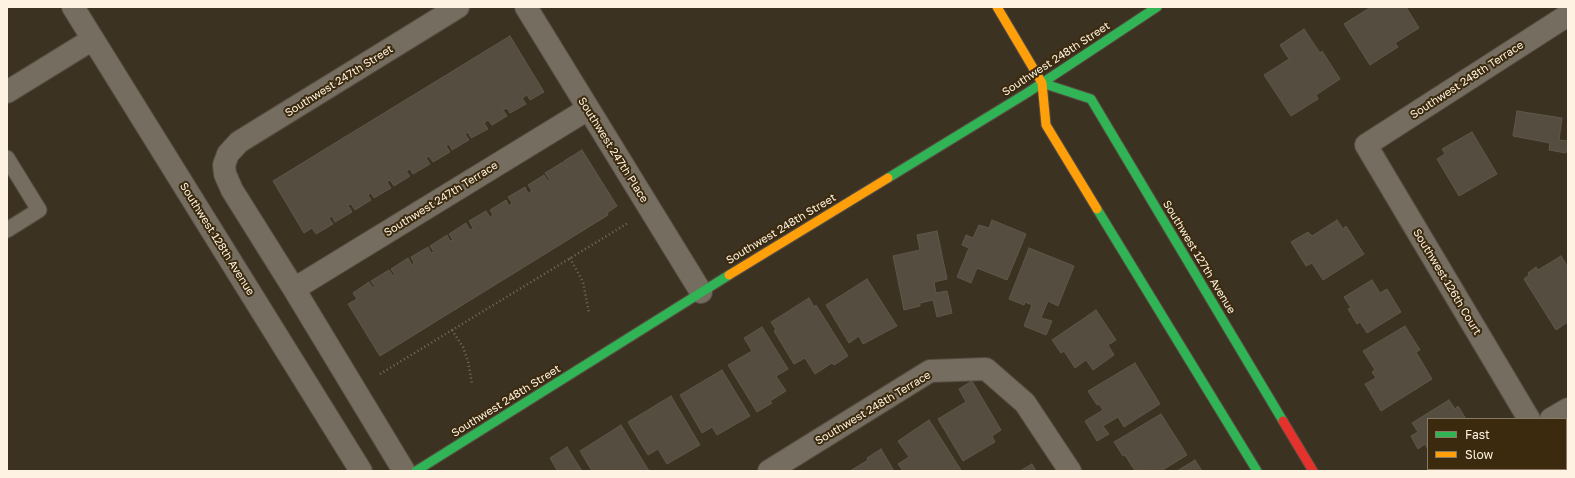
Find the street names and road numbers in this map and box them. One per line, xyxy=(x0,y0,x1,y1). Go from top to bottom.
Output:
street label: Southwest 248th Street xyxy=(1000,19,1112,99)
street label: Southwest 248th Terrace xyxy=(1408,38,1526,122)
street label: Southwest 247th Street xyxy=(283,42,395,120)
street label: Southwest 247th Place xyxy=(575,95,651,205)
street label: Southwest 247th Terrace xyxy=(382,159,500,239)
street label: Southwest 128th Avenue xyxy=(177,180,257,298)
street label: Southwest 248th Street xyxy=(724,191,838,267)
street label: Southwest 127th Avenue xyxy=(1160,198,1238,316)
street label: Southwest 126th Court xyxy=(1410,227,1484,337)
street label: Southwest 248th Street xyxy=(449,362,563,440)
street label: Southwest 248th Terrace xyxy=(813,368,933,448)

